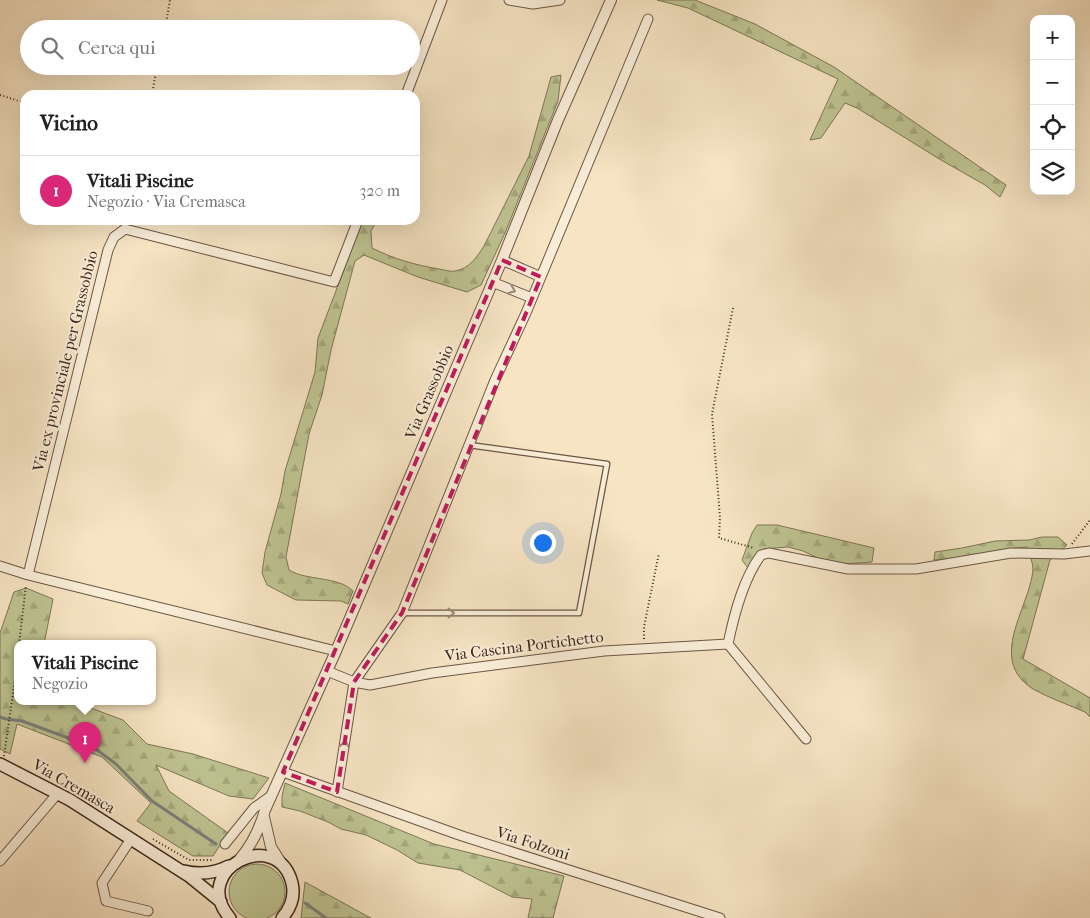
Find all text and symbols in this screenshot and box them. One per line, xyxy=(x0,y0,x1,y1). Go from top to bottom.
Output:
map controls xyxy=(1030,15,1075,195)
button: + xyxy=(1030,15,1075,60)
search box xyxy=(20,20,420,75)
icon: search xyxy=(38,34,66,62)
text: Cerca qui xyxy=(78,37,156,59)
button: − xyxy=(1030,60,1075,105)
button: locate xyxy=(1030,105,1075,150)
text: Vicino xyxy=(40,111,98,135)
button: layers xyxy=(1030,150,1075,195)
text: Vitali Piscine xyxy=(87,170,194,192)
text: 1 xyxy=(53,181,59,200)
text: 320 m xyxy=(360,181,400,200)
text: Negozio · Via Cremasca xyxy=(87,192,246,211)
street label: Via ex provinciale per Grassobbio xyxy=(28,249,102,474)
one-way arrow xyxy=(507,284,516,294)
street label: Via Grassobbio xyxy=(400,342,457,443)
your location xyxy=(530,530,556,556)
one-way arrow xyxy=(448,608,455,618)
street label: Via Cascina Portichetto xyxy=(443,627,604,665)
popup xyxy=(14,640,156,705)
text: Vitali Piscine xyxy=(32,652,138,674)
text: Negozio xyxy=(32,674,88,693)
pin: 1 xyxy=(69,722,101,763)
one-way arrow xyxy=(339,740,349,749)
street label: Via Cremasca xyxy=(28,754,119,818)
street label: Via Folzoni xyxy=(493,822,572,864)

